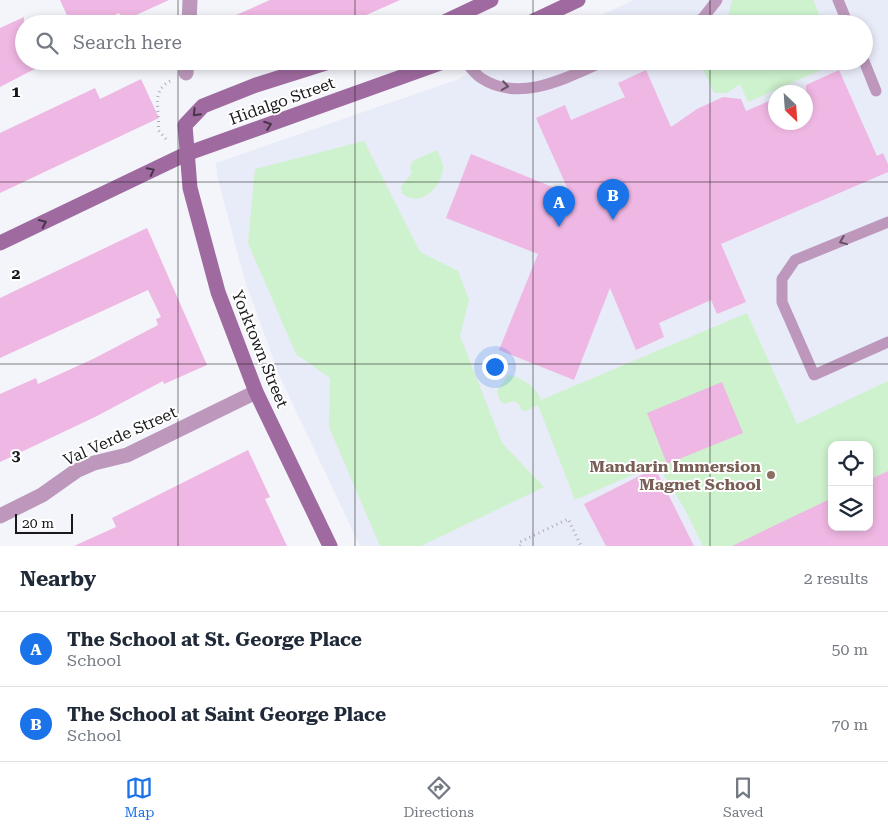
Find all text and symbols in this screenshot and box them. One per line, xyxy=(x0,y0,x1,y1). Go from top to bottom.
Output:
search box xyxy=(15,15,873,70)
icon: search xyxy=(33,29,61,57)
text: Search here xyxy=(73,31,182,54)
street label: Hidalgo Street xyxy=(227,73,337,129)
one-way arrow xyxy=(501,80,509,91)
text: 1 xyxy=(12,82,21,101)
north arrow xyxy=(768,85,813,130)
one-way arrow xyxy=(193,108,202,117)
one-way arrow xyxy=(264,121,272,131)
one-way arrow xyxy=(146,167,155,177)
pin: B xyxy=(597,179,629,220)
pin: A xyxy=(543,186,575,227)
one-way arrow xyxy=(38,218,47,229)
one-way arrow xyxy=(839,234,848,245)
text: 2 xyxy=(12,264,21,283)
street label: Yorktown Street xyxy=(228,287,292,411)
your location xyxy=(482,354,508,380)
street label: Val Verde Street xyxy=(60,402,180,470)
map controls xyxy=(828,441,873,531)
button: locate xyxy=(828,441,873,486)
text: 3 xyxy=(12,446,21,465)
place label: Mandarin Immersion Magnet School xyxy=(589,457,762,494)
marker: Mandarin Immersion Magnet School xyxy=(765,469,777,481)
button: layers xyxy=(828,486,873,531)
scale bar xyxy=(15,511,72,534)
text: 20 m xyxy=(22,515,54,531)
text: Nearby xyxy=(20,567,96,591)
text: 2 results xyxy=(804,569,868,588)
text: The School at St. George Place xyxy=(67,628,362,651)
text: A xyxy=(30,640,42,659)
text: 50 m xyxy=(831,640,868,659)
text: School xyxy=(67,651,121,670)
text: The School at Saint George Place xyxy=(67,703,386,726)
text: B xyxy=(30,715,42,734)
text: 70 m xyxy=(831,715,868,734)
text: School xyxy=(67,726,121,745)
tab: Map xyxy=(125,774,154,820)
tab: Directions xyxy=(403,774,474,820)
tab: Saved xyxy=(723,774,764,820)

